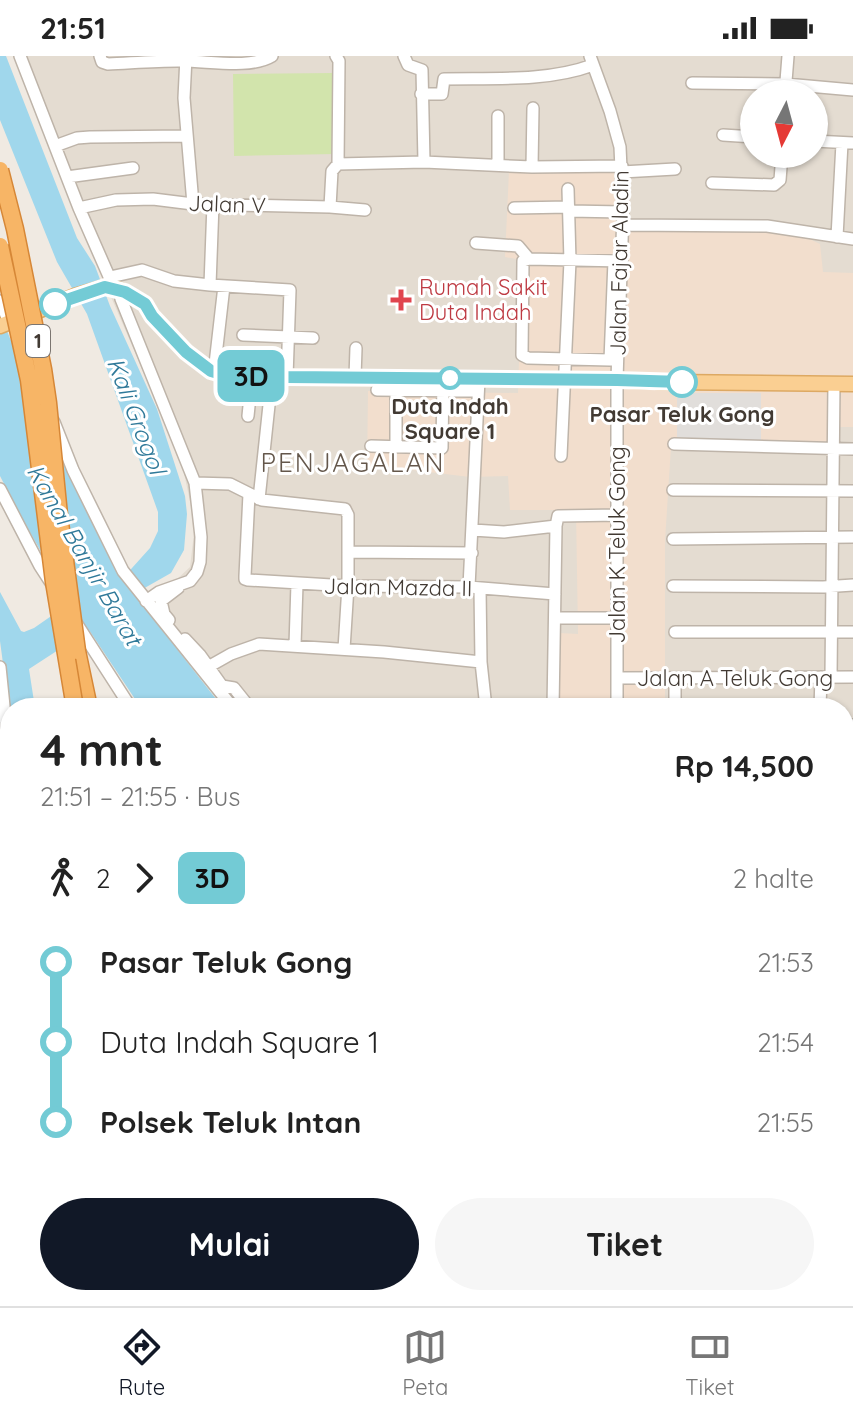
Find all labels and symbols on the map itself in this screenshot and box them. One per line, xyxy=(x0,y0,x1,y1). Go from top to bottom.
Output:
north arrow xyxy=(740,80,828,168)
street label: Jalan Fajar Aladin xyxy=(603,170,635,356)
street label: Jalan V xyxy=(188,189,266,219)
place label: Rumah Sakit Duta Indah xyxy=(419,273,548,326)
unlabelled marker xyxy=(40,289,70,319)
marker: Rumah Sakit Duta Indah xyxy=(390,289,412,311)
road number: 1 xyxy=(26,325,50,357)
line badge: 3D xyxy=(215,350,287,402)
water label: Kali Grogol xyxy=(101,353,174,480)
marker: Duta Indah Square 1 xyxy=(439,367,461,389)
marker: Pasar Teluk Gong xyxy=(667,367,697,397)
place label: Duta Indah Square 1 xyxy=(391,392,509,445)
place label: Pasar Teluk Gong xyxy=(590,400,775,428)
district label: PENJAGALAN xyxy=(261,446,445,479)
street label: Jalan K Teluk Gong xyxy=(603,446,631,644)
water label: Kanal Banjir Barat xyxy=(21,458,150,653)
street label: Jalan Mazda II xyxy=(323,572,473,602)
street label: Jalan A Teluk Gong xyxy=(637,664,833,692)

